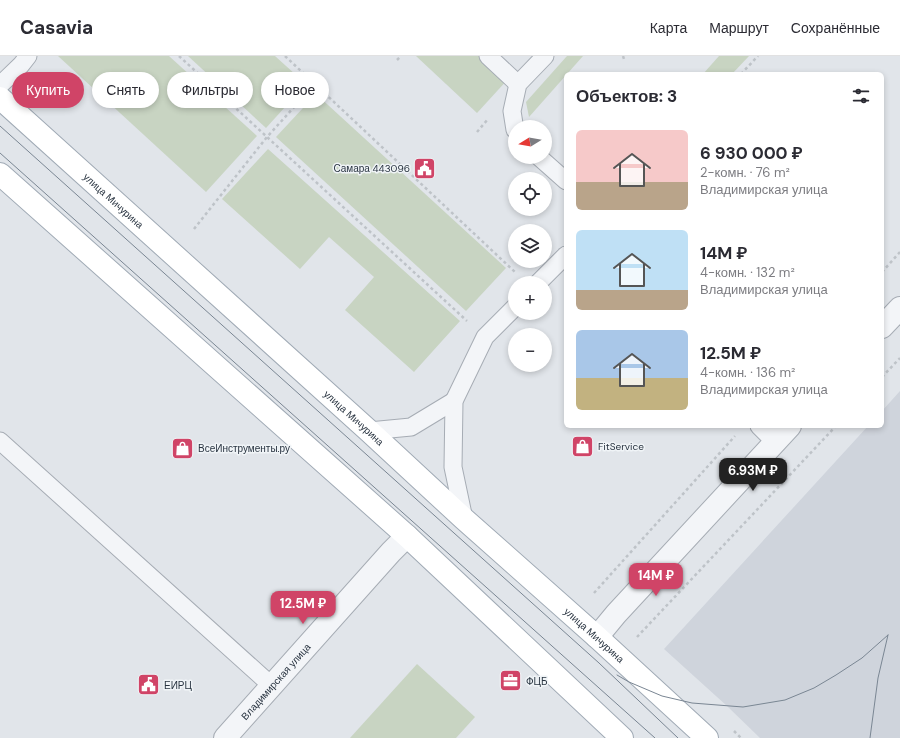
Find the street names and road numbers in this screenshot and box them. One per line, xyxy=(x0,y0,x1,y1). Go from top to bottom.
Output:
street label: улица Мичурина xyxy=(81,170,147,231)
street label: улица Мичурина xyxy=(321,387,387,448)
street label: улица Мичурина xyxy=(562,605,627,666)
street label: Владимирская улица xyxy=(238,640,313,722)

